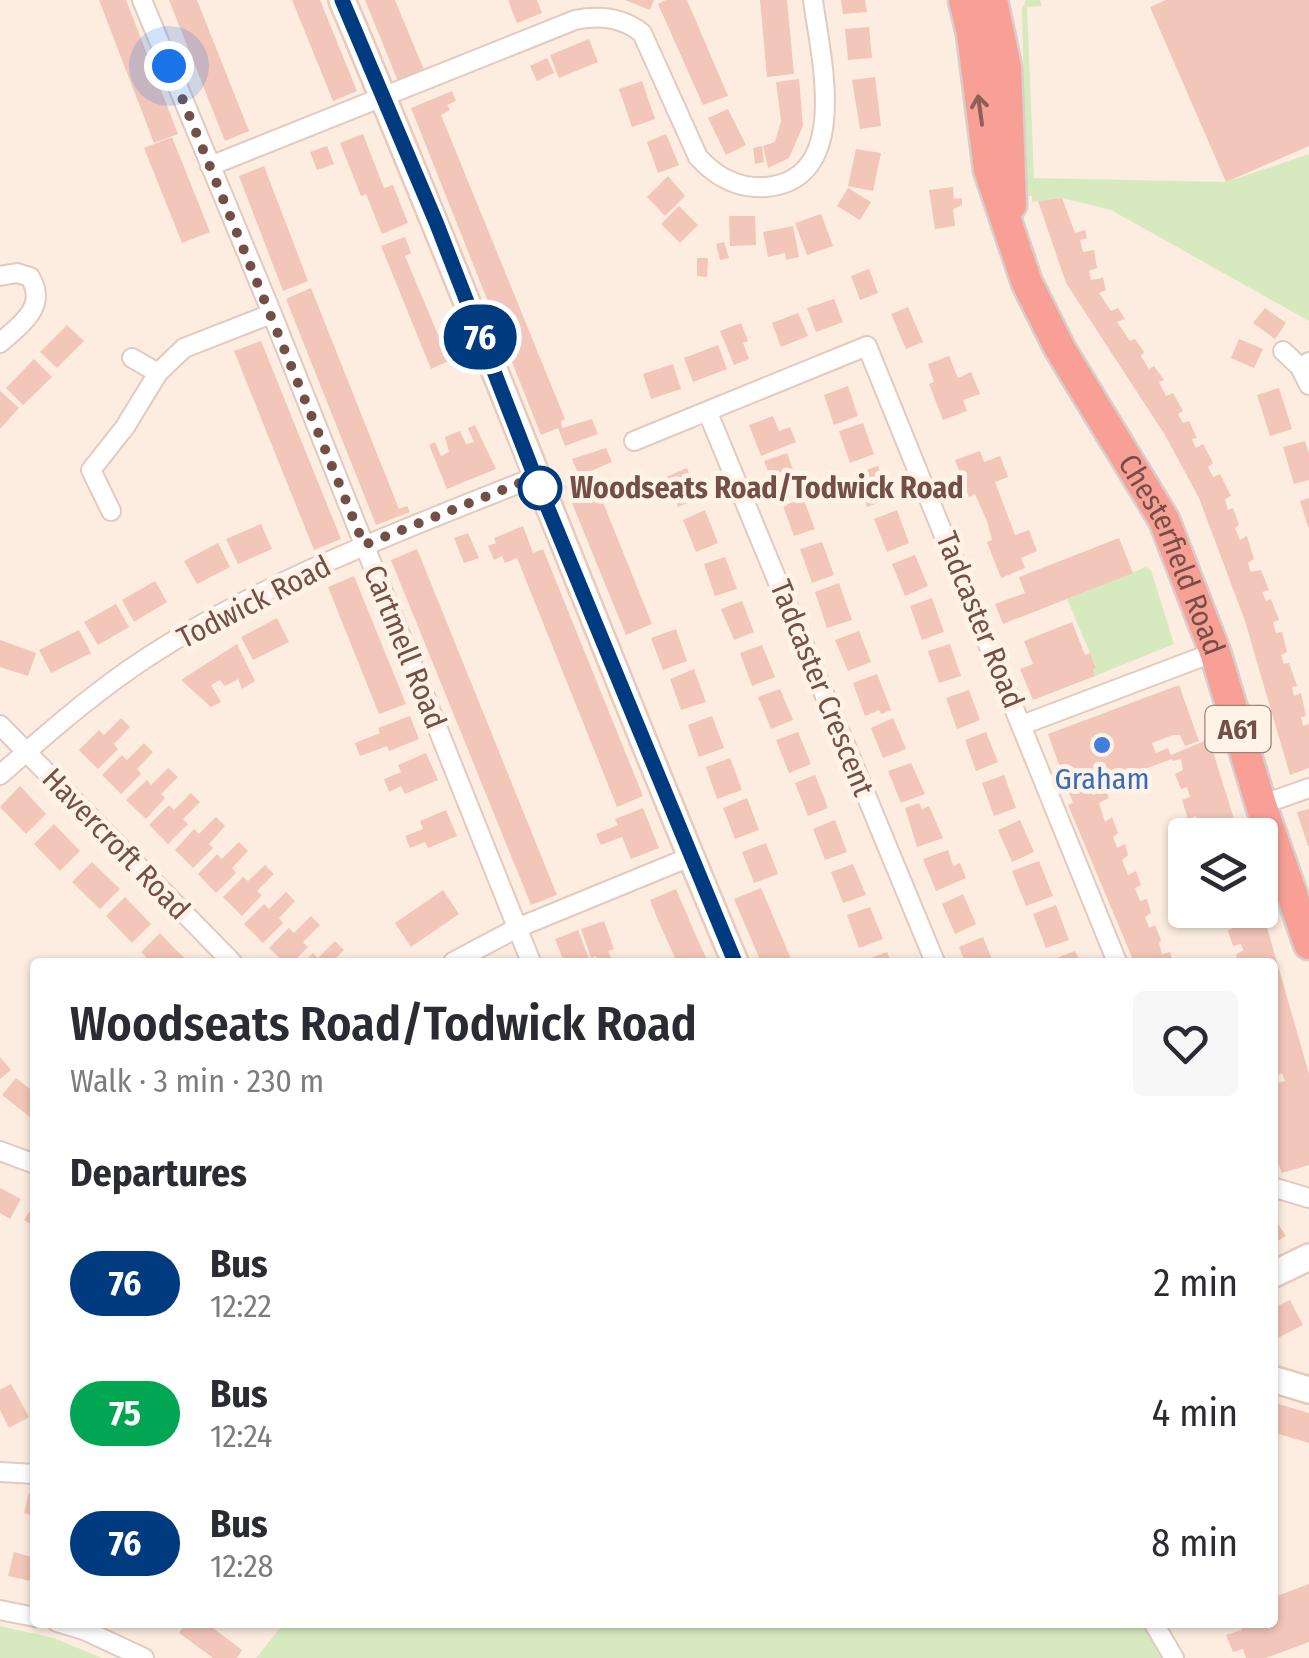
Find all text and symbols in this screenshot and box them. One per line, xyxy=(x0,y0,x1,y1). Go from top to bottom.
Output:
your location xyxy=(144,41,194,91)
one-way arrow xyxy=(971,95,989,127)
line badge: 76 xyxy=(435,304,525,370)
text: 76 xyxy=(464,316,496,358)
street label: Chesterfield Road xyxy=(1110,448,1232,660)
marker: Woodseats Road/Todwick Road xyxy=(519,467,561,509)
place label: Woodseats Road/Todwick Road xyxy=(570,470,964,506)
street label: Tadcaster Road xyxy=(928,527,1032,713)
street label: Todwick Road xyxy=(171,548,337,656)
street label: Cartmell Road xyxy=(356,560,454,734)
street label: Tadcaster Crescent xyxy=(762,575,882,801)
road number: A61 xyxy=(1206,706,1270,752)
marker: Graham xyxy=(1091,734,1113,756)
street label: Havercroft Road xyxy=(35,761,197,927)
place label: Graham xyxy=(1054,761,1150,797)
map controls xyxy=(1168,818,1278,928)
button: layers xyxy=(1168,818,1278,928)
button: heart xyxy=(1133,991,1238,1096)
text: Woodseats Road/Todwick Road xyxy=(70,995,697,1053)
text: Walk · 3 min · 230 m xyxy=(70,1062,324,1100)
text: Departures xyxy=(70,1150,247,1196)
text: Bus xyxy=(210,1241,268,1287)
text: 2 min xyxy=(1153,1260,1238,1306)
text: 76 xyxy=(109,1262,141,1304)
text: 12:22 xyxy=(210,1287,272,1325)
text: Bus xyxy=(210,1371,268,1417)
text: 4 min xyxy=(1152,1390,1238,1436)
text: 75 xyxy=(109,1392,141,1434)
text: 12:24 xyxy=(210,1417,272,1455)
text: Bus xyxy=(210,1501,268,1547)
text: 8 min xyxy=(1151,1520,1238,1566)
text: 76 xyxy=(109,1522,141,1564)
text: 12:28 xyxy=(210,1547,274,1585)

